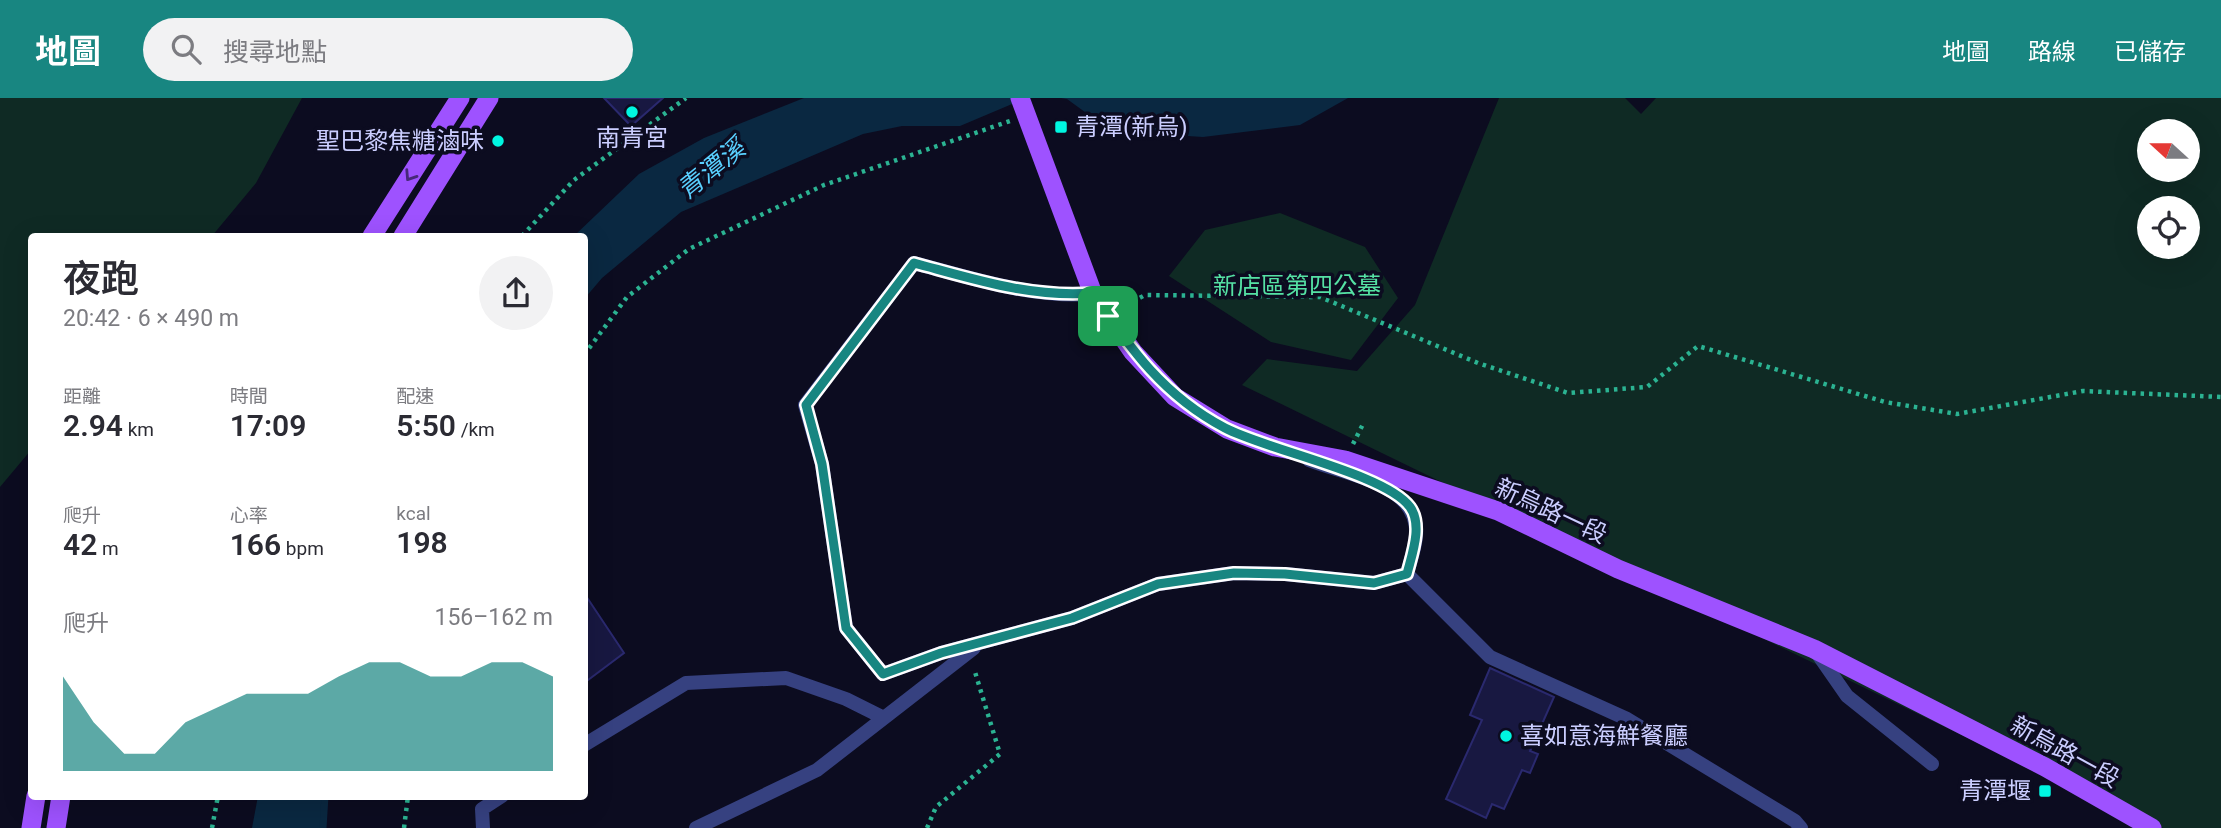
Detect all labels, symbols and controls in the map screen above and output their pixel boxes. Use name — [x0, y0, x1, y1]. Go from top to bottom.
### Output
search box — [143, 18, 633, 81]
icon: search — [167, 30, 205, 68]
text: 地圖 — [35, 32, 101, 71]
text: 搜尋地點 — [223, 37, 327, 67]
text: 地圖 — [1942, 38, 1990, 66]
text: 路線 — [2028, 38, 2076, 66]
text: 已儲存 — [2114, 38, 2186, 66]
marker: 南青宮 — [624, 104, 640, 120]
place label: 青潭(新烏) — [1075, 113, 1188, 141]
marker: 青潭(新烏) — [1053, 119, 1069, 135]
north arrow — [2137, 119, 2200, 182]
map controls — [2137, 119, 2200, 259]
place label: 南青宮 — [596, 124, 668, 152]
place label: 聖巴黎焦糖滷味 — [316, 127, 484, 155]
water label: 青潭溪 — [671, 130, 754, 205]
marker: 聖巴黎焦糖滷味 — [490, 133, 506, 149]
one-way arrow — [405, 169, 418, 182]
button: locate — [2137, 196, 2200, 259]
button: share — [479, 256, 553, 330]
text: 夜跑 — [63, 257, 139, 301]
park label: 新店區第四公墓 — [1213, 272, 1381, 300]
pin — [1078, 286, 1138, 346]
icon: arrive — [1089, 297, 1127, 335]
text: 20:42 · 6 × 490 m — [63, 305, 239, 332]
text: 距離 — [63, 385, 101, 408]
text: 時間 — [230, 385, 268, 408]
text: 配速 — [396, 385, 434, 408]
text: 2.94 — [63, 408, 123, 443]
text: 17:09 — [230, 408, 306, 443]
text: 5:50 — [396, 408, 456, 443]
text: km — [123, 418, 154, 441]
text: /km — [456, 418, 495, 441]
street label: 新烏路一段 — [1491, 473, 1611, 549]
text: kcal — [396, 502, 431, 525]
text: 爬升 — [63, 504, 101, 527]
text: 心率 — [230, 504, 268, 527]
text: 198 — [396, 525, 448, 560]
text: 42 — [63, 527, 97, 562]
text: 166 — [230, 527, 281, 562]
text: m — [97, 537, 119, 560]
text: bpm — [281, 537, 324, 560]
text: 156–162 m — [434, 604, 553, 631]
text: 爬升 — [63, 610, 109, 637]
street label: 新烏路一段 — [2006, 711, 2124, 793]
place label: 喜如意海鮮餐廳 — [1520, 722, 1688, 750]
marker: 喜如意海鮮餐廳 — [1498, 728, 1514, 744]
place label: 青潭堰 — [1959, 777, 2031, 805]
marker: 青潭堰 — [2037, 783, 2053, 799]

